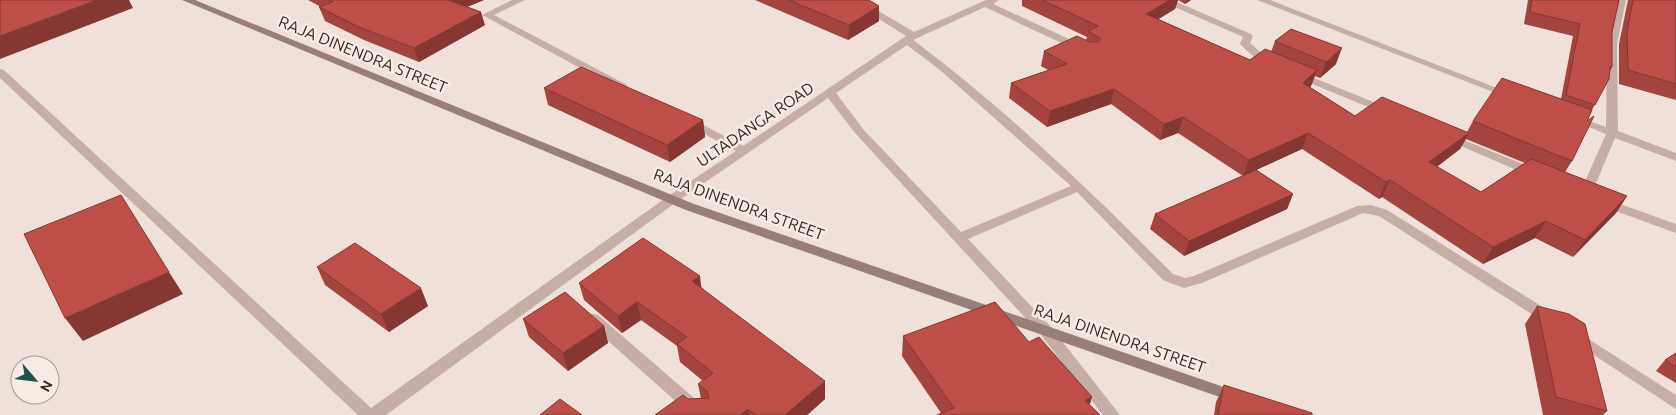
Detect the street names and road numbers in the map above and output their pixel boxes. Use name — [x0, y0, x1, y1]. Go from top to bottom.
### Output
street label: RAJA DINENDRA STREET — [276, 12, 450, 96]
street label: ULTADANGA ROAD — [693, 78, 817, 170]
street label: RAJA DINENDRA STREET — [651, 165, 827, 243]
street label: RAJA DINENDRA STREET — [1032, 300, 1208, 376]

